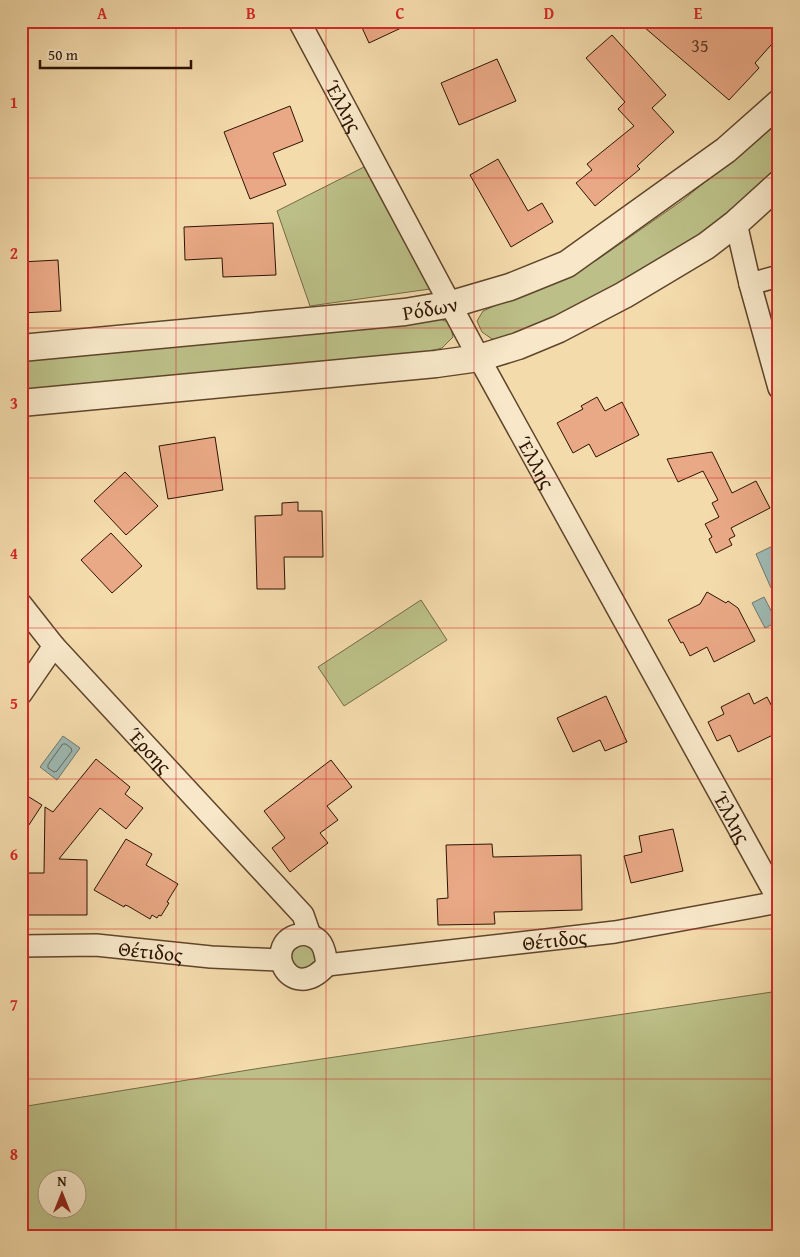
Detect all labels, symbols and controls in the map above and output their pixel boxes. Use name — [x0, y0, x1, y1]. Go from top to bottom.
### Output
text: A — [97, 1, 108, 25]
text: B — [246, 1, 256, 25]
text: C — [395, 1, 405, 25]
text: D — [544, 1, 554, 25]
text: E — [694, 1, 703, 25]
house number: 35 — [691, 32, 709, 59]
scale bar — [40, 38, 191, 70]
text: 50 m — [48, 44, 79, 65]
street label: Έλλης — [318, 74, 370, 138]
text: 1 — [10, 90, 18, 114]
text: 2 — [10, 241, 18, 265]
street label: Ρόδων — [400, 289, 461, 327]
text: 3 — [10, 391, 18, 415]
street label: Έλλης — [510, 431, 563, 494]
text: 4 — [10, 541, 18, 565]
text: 5 — [10, 691, 18, 715]
street label: Έρσης — [121, 720, 179, 780]
street label: Έλλης — [706, 785, 759, 848]
text: 6 — [10, 842, 18, 866]
street label: Θέτιδος — [521, 921, 589, 957]
street label: Θέτιδος — [117, 933, 185, 969]
text: 7 — [10, 992, 18, 1016]
text: 8 — [10, 1142, 18, 1166]
north arrow — [38, 1170, 88, 1220]
text: N — [57, 1171, 67, 1191]

